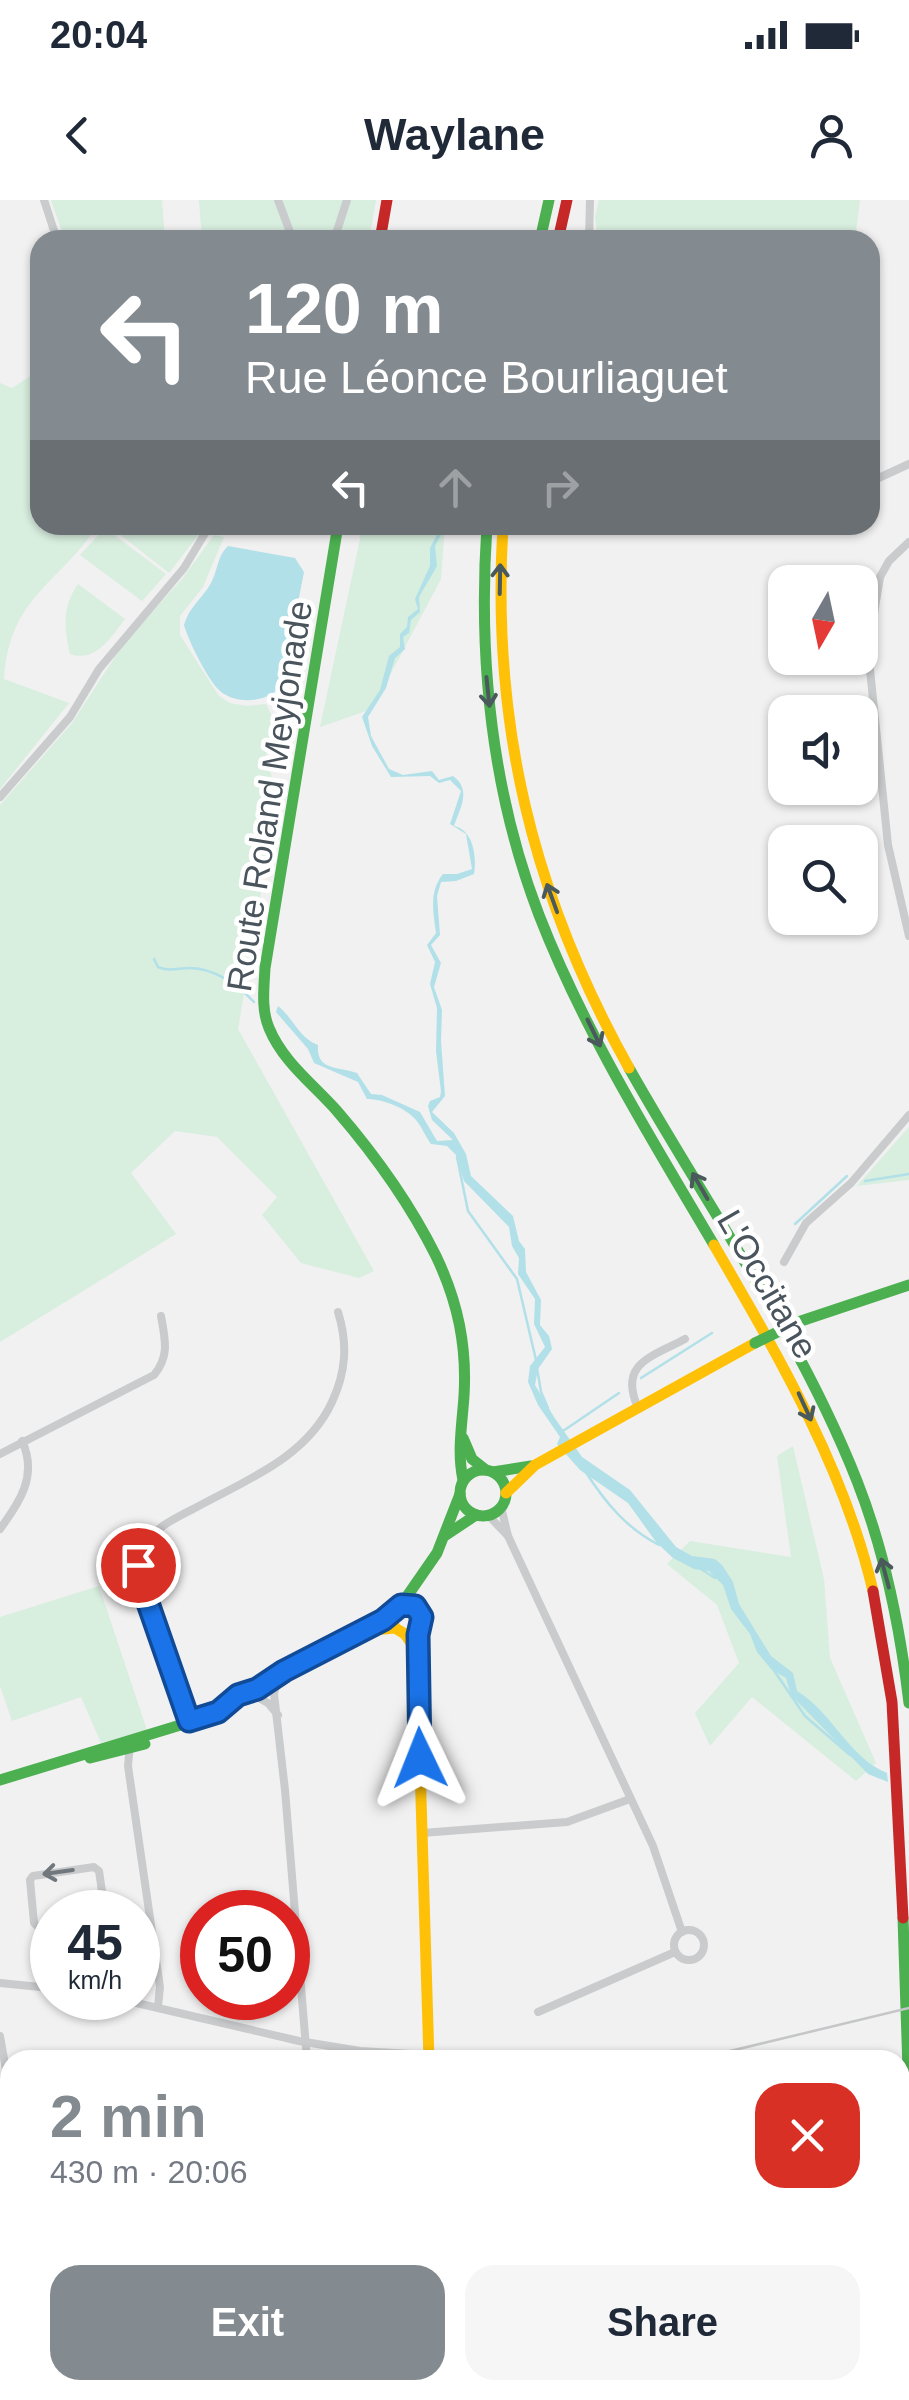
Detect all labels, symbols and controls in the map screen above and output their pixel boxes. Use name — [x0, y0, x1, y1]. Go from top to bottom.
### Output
text: 20:04 — [50, 14, 147, 56]
icon: back — [50, 108, 105, 163]
icon: person — [804, 108, 859, 163]
text: Waylane — [364, 109, 545, 160]
icon: left — [80, 270, 210, 400]
text: 120 m — [245, 270, 443, 348]
text: Rue Léonce Bourliaguet — [245, 352, 728, 403]
icon: left — [323, 460, 378, 515]
icon: ahead — [428, 460, 483, 515]
icon: right — [533, 460, 588, 515]
one-way arrow — [491, 563, 510, 595]
north arrow — [768, 565, 878, 675]
map controls — [768, 565, 878, 935]
street label: Route Roland Meyjonade — [219, 598, 319, 994]
one-way arrow — [479, 675, 498, 708]
button: sound — [768, 695, 878, 805]
button: search — [768, 825, 878, 935]
one-way arrow — [542, 883, 560, 914]
one-way arrow — [585, 1018, 604, 1048]
one-way arrow — [690, 1172, 710, 1201]
street label: L'Occitane — [710, 1203, 826, 1365]
one-way arrow — [797, 1391, 815, 1422]
pin — [96, 1523, 181, 1608]
icon: arrive — [111, 1538, 166, 1593]
one-way arrow — [875, 1557, 893, 1589]
position arrow — [368, 1706, 472, 1810]
one-way arrow — [42, 1864, 74, 1882]
speed limit sign: 50 — [180, 1890, 310, 2020]
text: 45 — [67, 1915, 123, 1971]
text: km/h — [68, 1966, 122, 1994]
text: 2 min — [50, 2083, 207, 2150]
button: close — [755, 2083, 860, 2188]
text: 430 m · 20:06 — [50, 2154, 247, 2190]
button: Exit — [50, 2265, 445, 2380]
button: Share — [465, 2265, 860, 2380]

